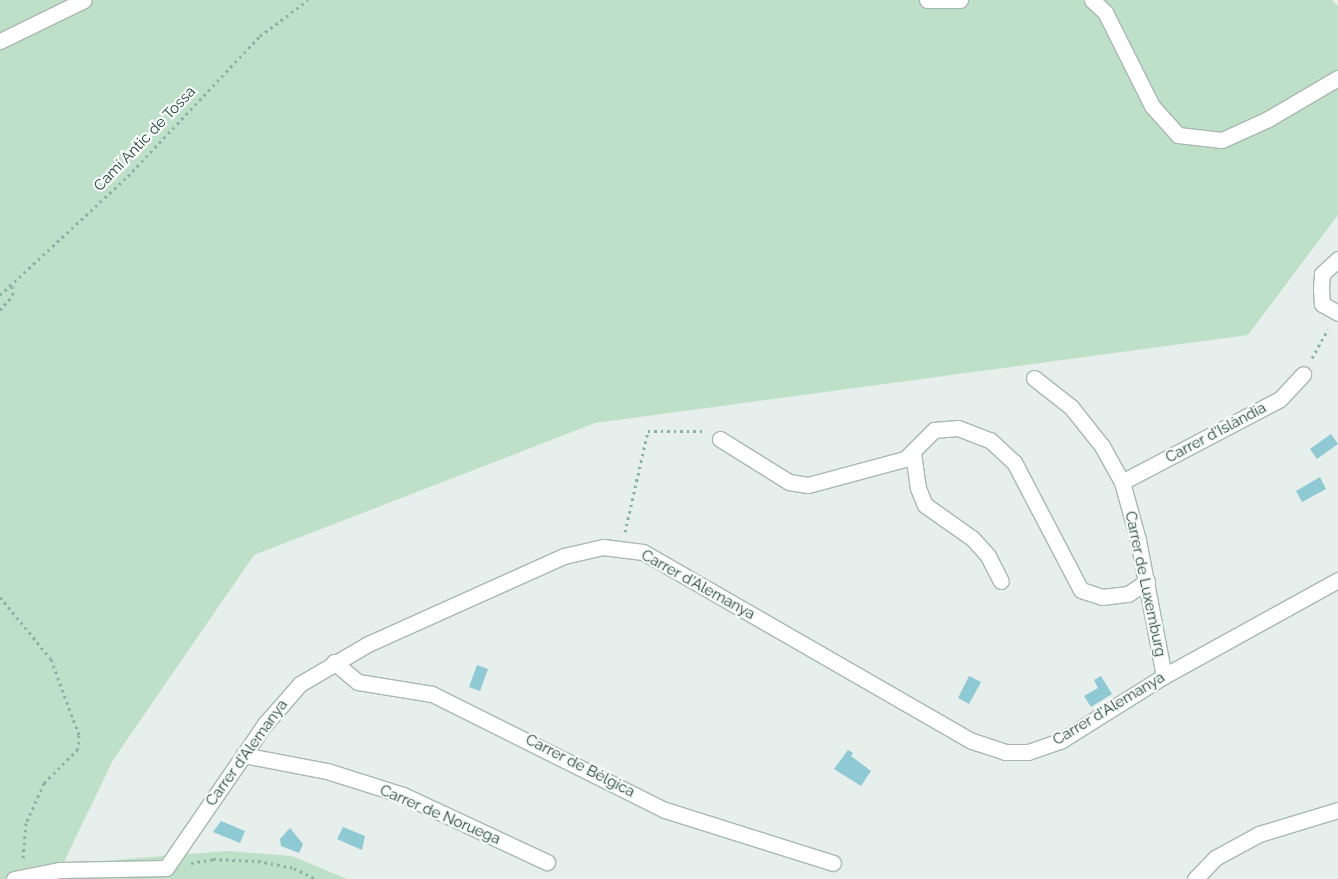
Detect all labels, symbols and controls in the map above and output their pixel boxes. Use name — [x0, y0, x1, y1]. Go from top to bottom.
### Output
street label: Camí Antic de Tossa — [90, 83, 200, 195]
street label: Carrer d'Islàndia — [1163, 399, 1269, 467]
street label: Carrer de Luxemburg — [1121, 509, 1169, 659]
street label: Carrer d'Alemanya — [638, 546, 758, 624]
street label: Carrer d'Alemanya — [1050, 668, 1168, 750]
street label: Carrer d'Alemanya — [202, 696, 292, 810]
street label: Carrer de Bèlgica — [522, 731, 638, 801]
street label: Carrer de Noruega — [377, 781, 503, 849]

